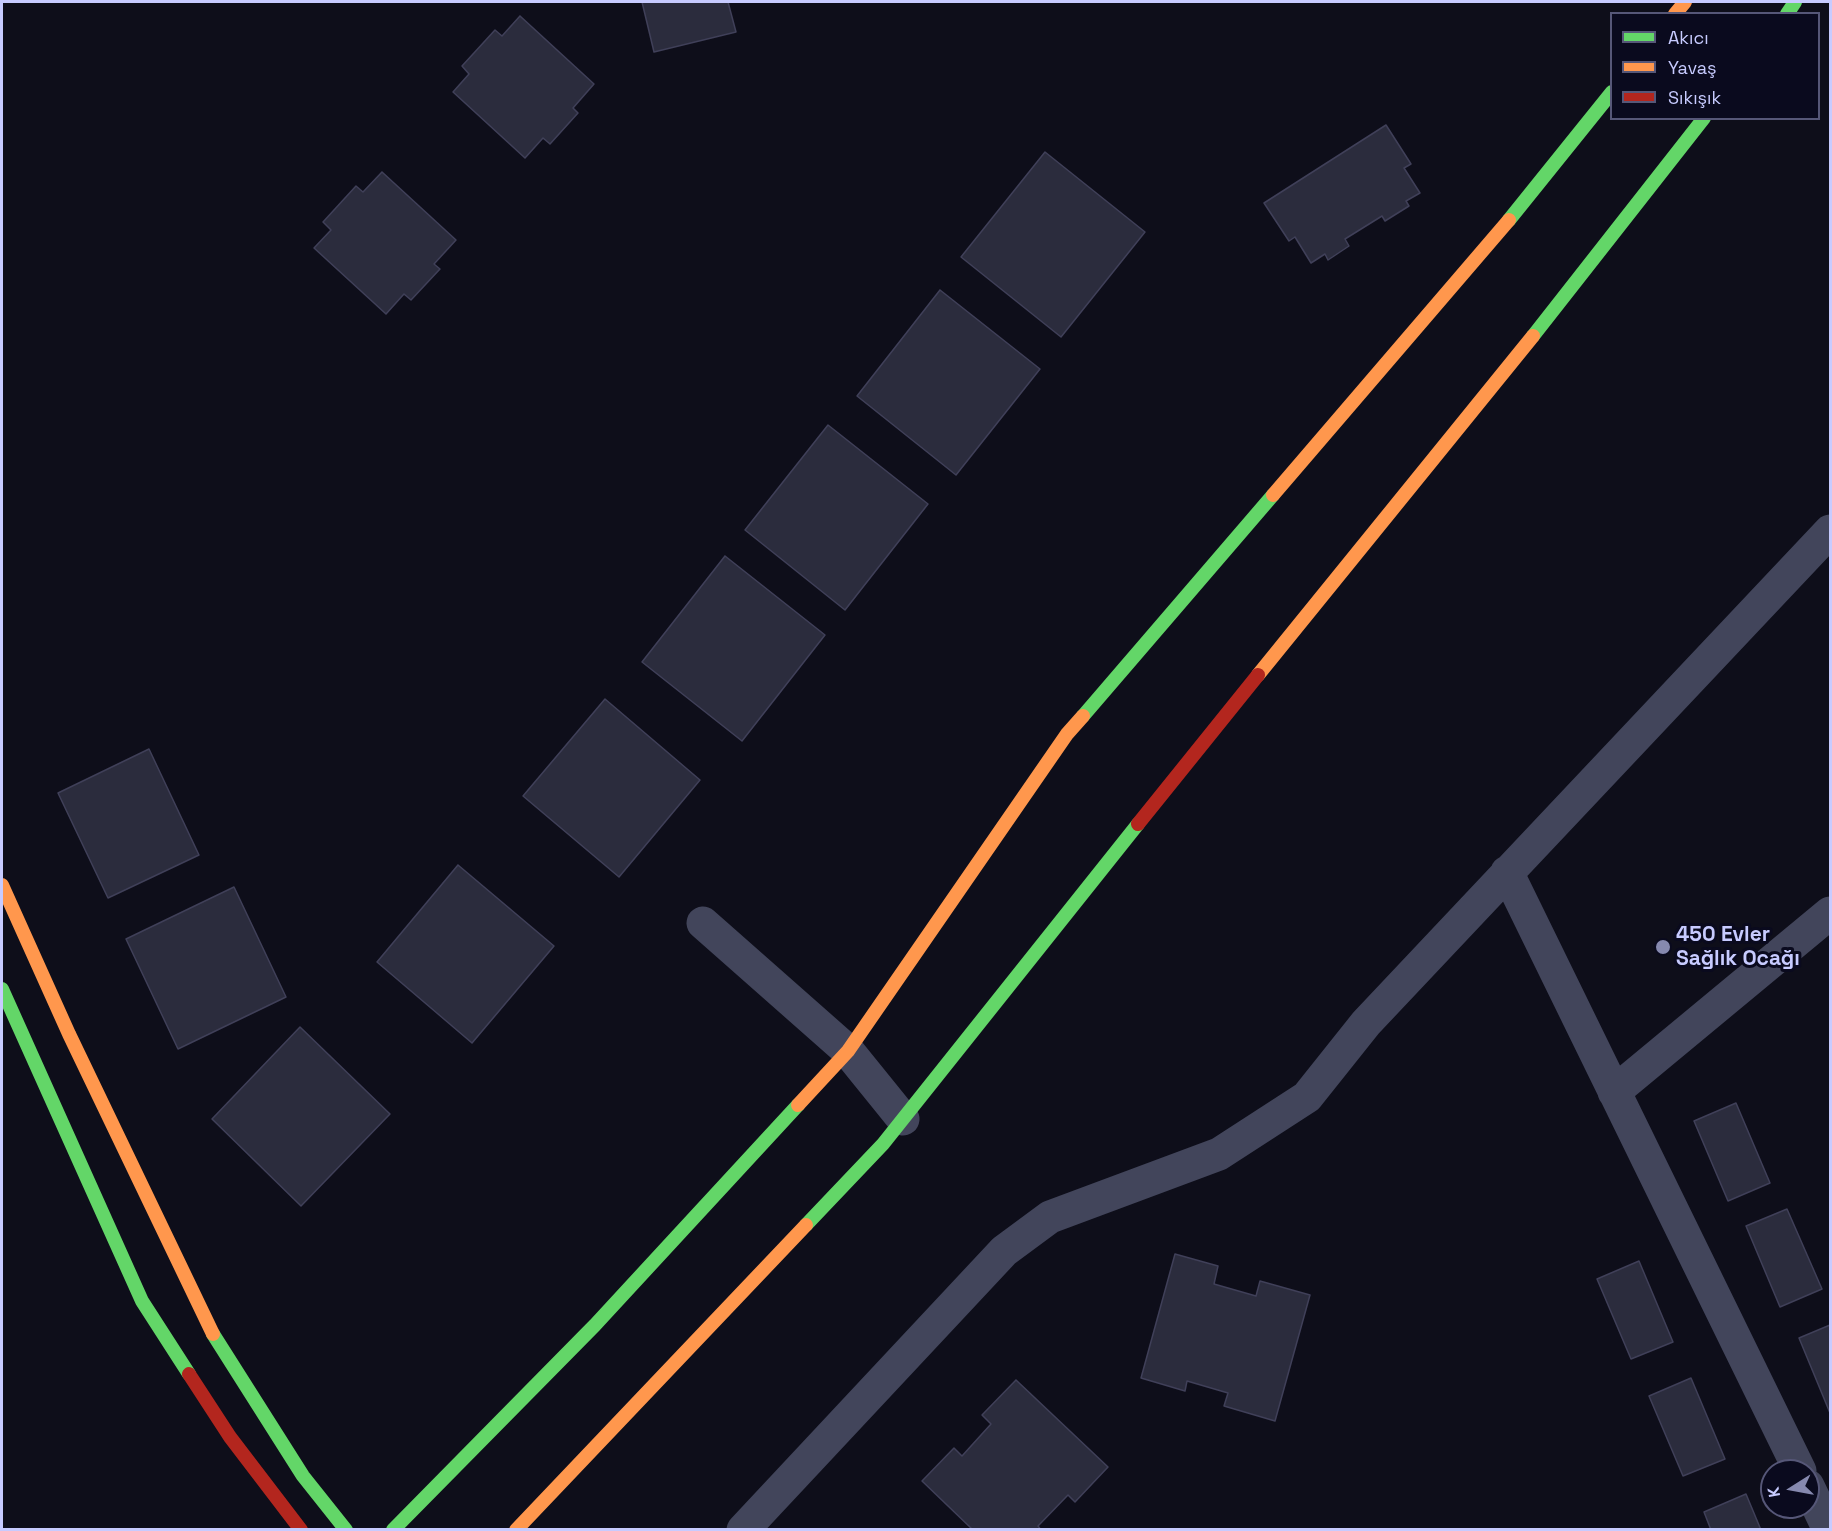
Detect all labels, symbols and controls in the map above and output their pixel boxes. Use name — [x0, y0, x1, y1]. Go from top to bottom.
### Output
legend — [1610, 12, 1820, 120]
text: Akıcı — [1668, 26, 1709, 49]
text: Yavaş — [1668, 56, 1717, 79]
text: Sıkışık — [1668, 86, 1721, 109]
place label: 450 Evler Sağlık Ocağı — [1676, 922, 1800, 972]
marker: 450 Evler Sağlık Ocağı — [1654, 938, 1672, 956]
north arrow — [1760, 1459, 1820, 1519]
text: K — [1763, 1485, 1785, 1499]

